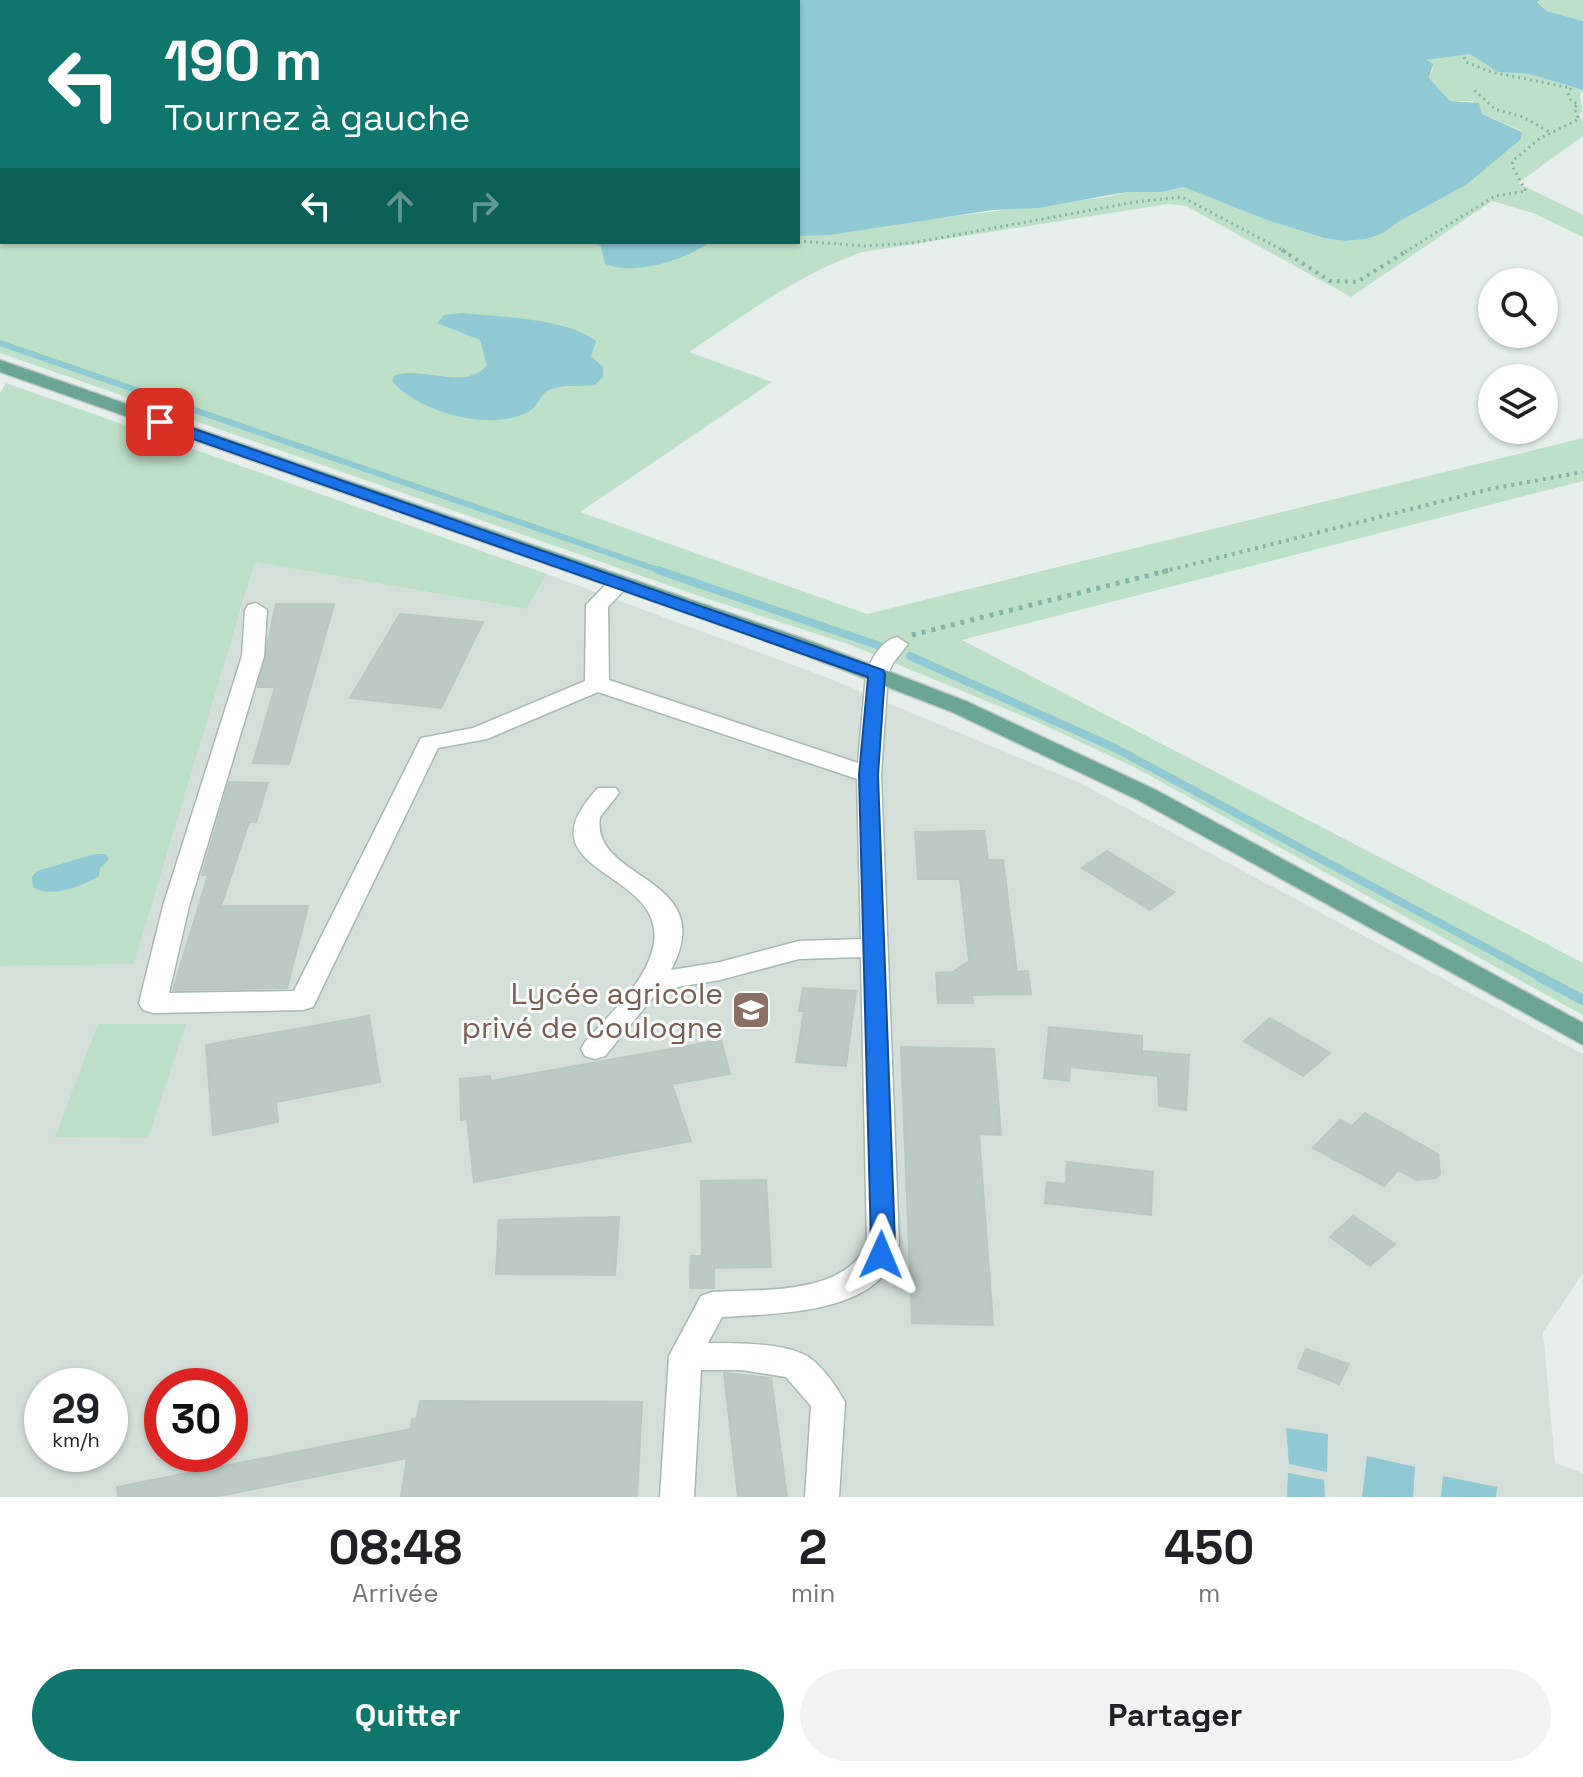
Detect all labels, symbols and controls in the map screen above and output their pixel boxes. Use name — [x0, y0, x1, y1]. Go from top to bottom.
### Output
text: 190 m — [164, 25, 322, 96]
icon: left — [32, 32, 136, 136]
text: Tournez à gauche — [164, 95, 470, 141]
icon: left — [294, 184, 338, 228]
icon: ahead — [378, 184, 422, 228]
icon: right — [462, 184, 506, 228]
map controls — [1478, 268, 1558, 444]
button: search — [1478, 268, 1558, 348]
button: layers — [1478, 364, 1558, 444]
pin — [126, 388, 194, 456]
icon: arrive — [138, 400, 182, 444]
place label: Lycée agricole privé de Coulogne — [462, 974, 723, 1047]
school or university icon: Lycée agricole privé de Coulogne — [730, 989, 772, 1031]
position arrow — [839, 1213, 923, 1297]
speed limit sign: 30 — [144, 1368, 248, 1472]
text: 29 — [52, 1384, 100, 1435]
text: km/h — [52, 1427, 100, 1453]
text: 08:48 — [329, 1517, 462, 1578]
text: 2 — [799, 1517, 827, 1578]
text: 450 — [1164, 1517, 1254, 1578]
text: Arrivée — [352, 1576, 439, 1610]
text: min — [791, 1576, 835, 1610]
text: m — [1198, 1576, 1220, 1610]
button: Quitter — [32, 1669, 784, 1761]
button: Partager — [800, 1669, 1551, 1761]

